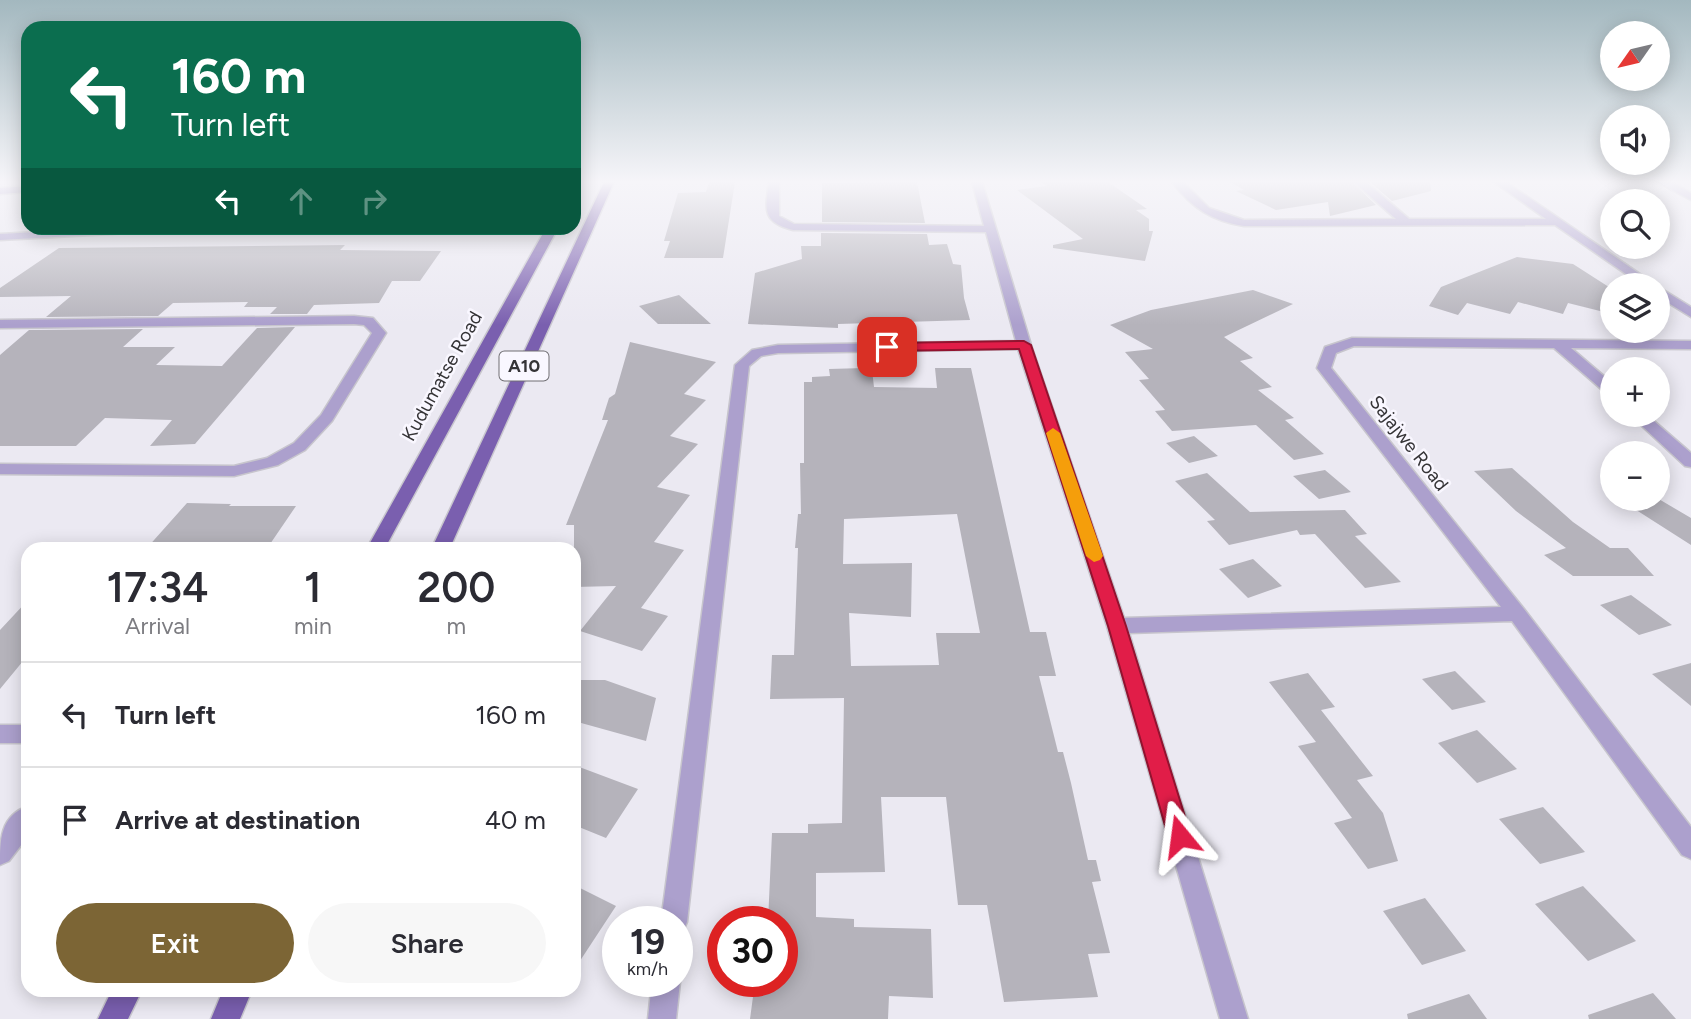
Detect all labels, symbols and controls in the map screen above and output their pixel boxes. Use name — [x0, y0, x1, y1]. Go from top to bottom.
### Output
north arrow — [1600, 21, 1670, 91]
map controls — [1600, 21, 1670, 511]
text: 160 m — [171, 46, 306, 105]
icon: left — [56, 49, 147, 140]
button: sound — [1600, 105, 1670, 175]
text: Turn left — [171, 106, 290, 144]
icon: left — [209, 182, 247, 220]
icon: ahead — [282, 182, 320, 220]
icon: right — [355, 182, 393, 220]
button: search — [1600, 189, 1670, 259]
button: layers — [1600, 273, 1670, 343]
street label: Kudumatse Road — [397, 307, 487, 445]
pin — [857, 317, 917, 377]
icon: arrive — [868, 328, 906, 366]
road number: A10 — [500, 352, 548, 380]
button: + — [1600, 357, 1670, 427]
street label: Sajajwe Road — [1365, 391, 1453, 495]
button: − — [1600, 441, 1670, 511]
text: 17:34 — [107, 562, 209, 613]
text: 1 — [304, 562, 322, 613]
text: 200 — [417, 562, 495, 613]
text: Arrival — [125, 612, 190, 640]
text: min — [294, 612, 332, 640]
text: m — [447, 612, 466, 640]
icon: left — [56, 696, 94, 734]
text: Turn left — [115, 699, 216, 731]
text: 160 m — [475, 699, 546, 731]
position arrow — [1143, 799, 1217, 873]
icon: arrive — [56, 801, 94, 839]
text: Arrive at destination — [115, 804, 360, 836]
text: 40 m — [485, 804, 546, 836]
button: Exit — [56, 903, 294, 983]
button: Share — [308, 903, 546, 983]
speed limit sign: 30 — [707, 906, 798, 997]
text: 19 — [630, 921, 665, 963]
text: km/h — [627, 958, 668, 980]

